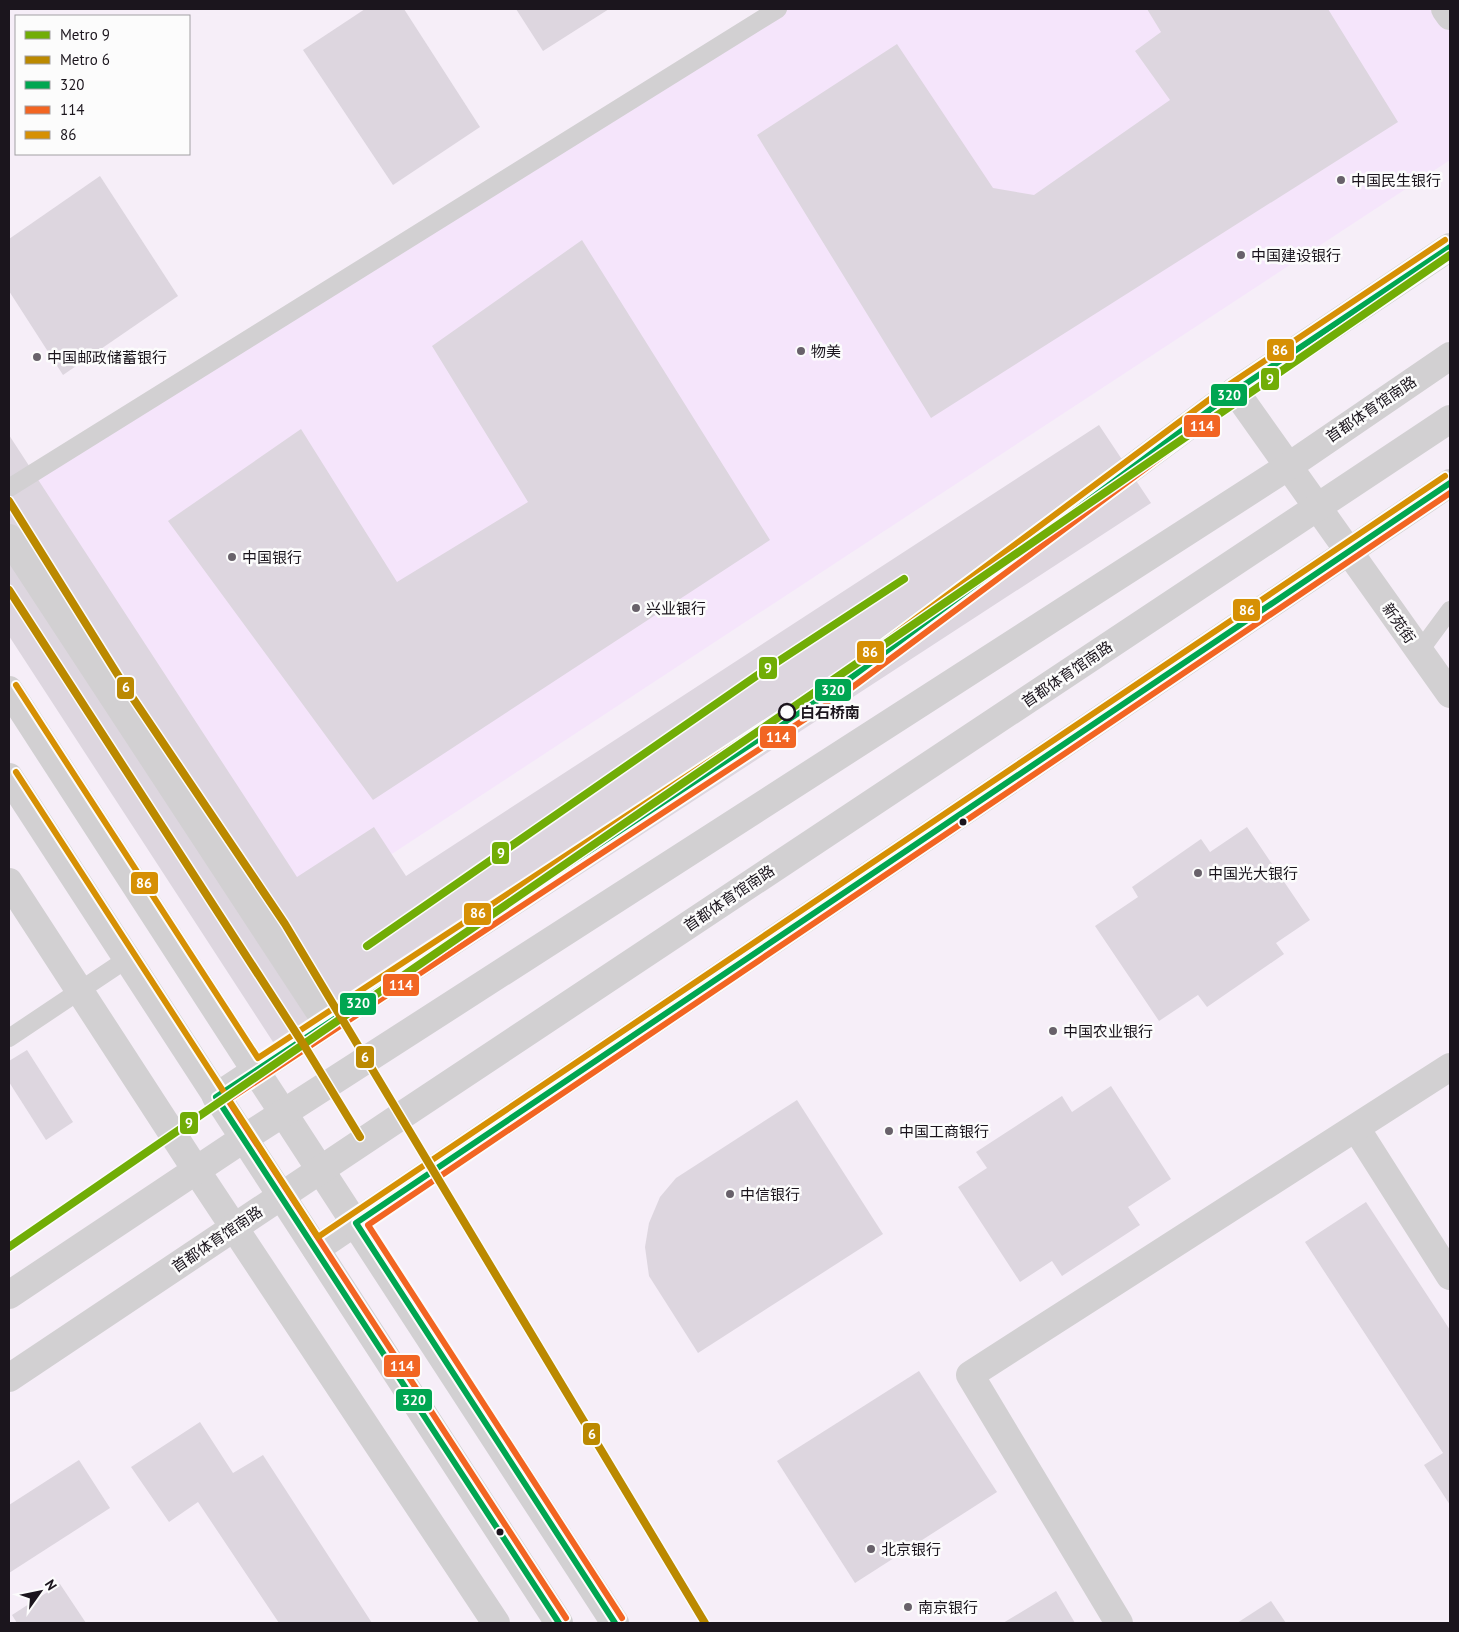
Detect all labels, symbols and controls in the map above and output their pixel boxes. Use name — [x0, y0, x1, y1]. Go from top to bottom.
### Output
legend — [15, 15, 190, 155]
text: Metro 9 — [60, 25, 110, 44]
text: Metro 6 — [60, 50, 110, 69]
text: 320 — [60, 75, 85, 94]
text: 114 — [60, 100, 85, 119]
text: 86 — [60, 125, 76, 144]
place label: 中国民生银行 — [1351, 171, 1441, 190]
marker: 中国民生银行 — [1335, 174, 1347, 186]
place label: 中国建设银行 — [1251, 246, 1341, 265]
marker: 中国建设银行 — [1235, 249, 1247, 261]
line badge: 86 — [1266, 338, 1295, 362]
text: 86 — [1272, 341, 1288, 359]
place label: 物美 — [811, 342, 841, 361]
marker: 物美 — [795, 345, 807, 357]
place label: 中国邮政储蓄银行 — [47, 348, 167, 367]
marker: 中国邮政储蓄银行 — [31, 351, 43, 363]
line badge: 9 — [1260, 367, 1280, 391]
text: 9 — [1266, 370, 1274, 388]
street label: 首都体育馆南路 — [1322, 372, 1420, 446]
line badge: 320 — [1210, 383, 1248, 407]
text: 320 — [1217, 386, 1241, 404]
line badge: 114 — [1183, 414, 1221, 438]
text: 114 — [1190, 417, 1214, 435]
place label: 中国银行 — [242, 548, 302, 567]
marker: 中国银行 — [226, 551, 238, 563]
line badge: 86 — [1232, 598, 1261, 622]
place label: 兴业银行 — [646, 599, 706, 618]
street label: 新苑街 — [1378, 599, 1420, 647]
text: 86 — [1239, 601, 1255, 619]
marker: 兴业银行 — [630, 602, 642, 614]
street label: 首都体育馆南路 — [1018, 637, 1116, 711]
line badge: 86 — [856, 640, 885, 664]
text: 86 — [862, 643, 878, 661]
line badge: 9 — [758, 656, 778, 680]
text: 9 — [764, 659, 772, 677]
line badge: 6 — [116, 676, 135, 700]
text: 6 — [122, 678, 130, 696]
line badge: 320 — [814, 678, 852, 702]
text: 320 — [821, 681, 845, 699]
marker: 白石桥南 — [778, 703, 796, 721]
place label: 白石桥南 — [800, 703, 860, 722]
line badge: 114 — [759, 725, 797, 749]
text: 114 — [766, 728, 790, 746]
unlabelled marker — [958, 817, 968, 827]
line badge: 9 — [491, 841, 510, 865]
text: 9 — [497, 844, 505, 862]
street label: 首都体育馆南路 — [680, 861, 778, 935]
place label: 中国光大银行 — [1208, 864, 1298, 883]
marker: 中国光大银行 — [1192, 867, 1204, 879]
line badge: 86 — [130, 871, 159, 895]
text: 86 — [136, 874, 152, 892]
line badge: 86 — [463, 902, 492, 926]
text: 86 — [470, 904, 486, 922]
line badge: 114 — [382, 973, 420, 997]
text: 114 — [389, 976, 413, 994]
line badge: 320 — [339, 992, 377, 1016]
text: 320 — [346, 994, 370, 1012]
place label: 中国农业银行 — [1063, 1022, 1153, 1041]
marker: 中国农业银行 — [1047, 1025, 1059, 1037]
line badge: 6 — [355, 1045, 375, 1069]
text: 6 — [361, 1048, 369, 1066]
line badge: 9 — [179, 1111, 199, 1135]
text: 9 — [185, 1114, 193, 1132]
place label: 中国工商银行 — [899, 1122, 989, 1141]
marker: 中国工商银行 — [883, 1125, 895, 1137]
place label: 中信银行 — [740, 1185, 800, 1204]
marker: 中信银行 — [724, 1188, 736, 1200]
street label: 首都体育馆南路 — [168, 1202, 266, 1276]
line badge: 114 — [383, 1354, 421, 1378]
text: 114 — [390, 1357, 414, 1375]
line badge: 320 — [395, 1388, 433, 1412]
text: 320 — [402, 1391, 426, 1409]
line badge: 6 — [582, 1422, 601, 1446]
text: 6 — [588, 1425, 596, 1443]
unlabelled marker — [495, 1527, 505, 1537]
place label: 北京银行 — [881, 1540, 941, 1559]
marker: 北京银行 — [865, 1543, 877, 1555]
north arrow — [15, 1567, 65, 1617]
text: N — [41, 1576, 61, 1594]
place label: 南京银行 — [918, 1598, 978, 1617]
marker: 南京银行 — [902, 1601, 914, 1613]

